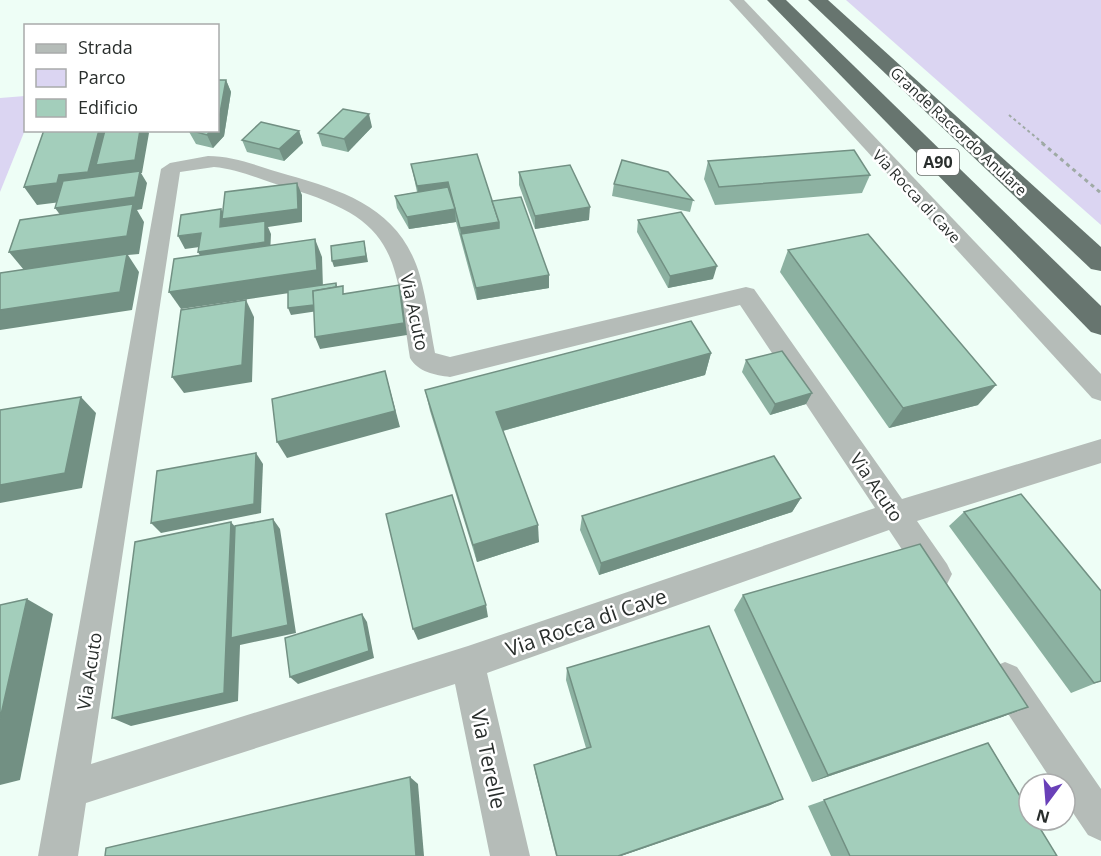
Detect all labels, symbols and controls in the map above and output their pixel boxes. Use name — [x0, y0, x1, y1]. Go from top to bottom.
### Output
legend — [24, 24, 219, 132]
text: Strada — [78, 35, 133, 59]
street label: Grande Raccordo Anulare — [886, 62, 1032, 200]
text: Parco — [78, 65, 126, 89]
text: Edificio — [78, 95, 138, 119]
street label: Via Rocca di Cave — [869, 145, 965, 247]
road number: A90 — [917, 149, 959, 175]
street label: Via Acuto — [395, 271, 435, 353]
street label: Via Acuto — [845, 448, 909, 526]
street label: Via Rocca di Cave — [502, 581, 670, 663]
street label: Via Acuto — [71, 630, 107, 712]
street label: Via Terelle — [465, 707, 513, 811]
north arrow — [1017, 772, 1077, 832]
text: N — [1034, 804, 1052, 829]

